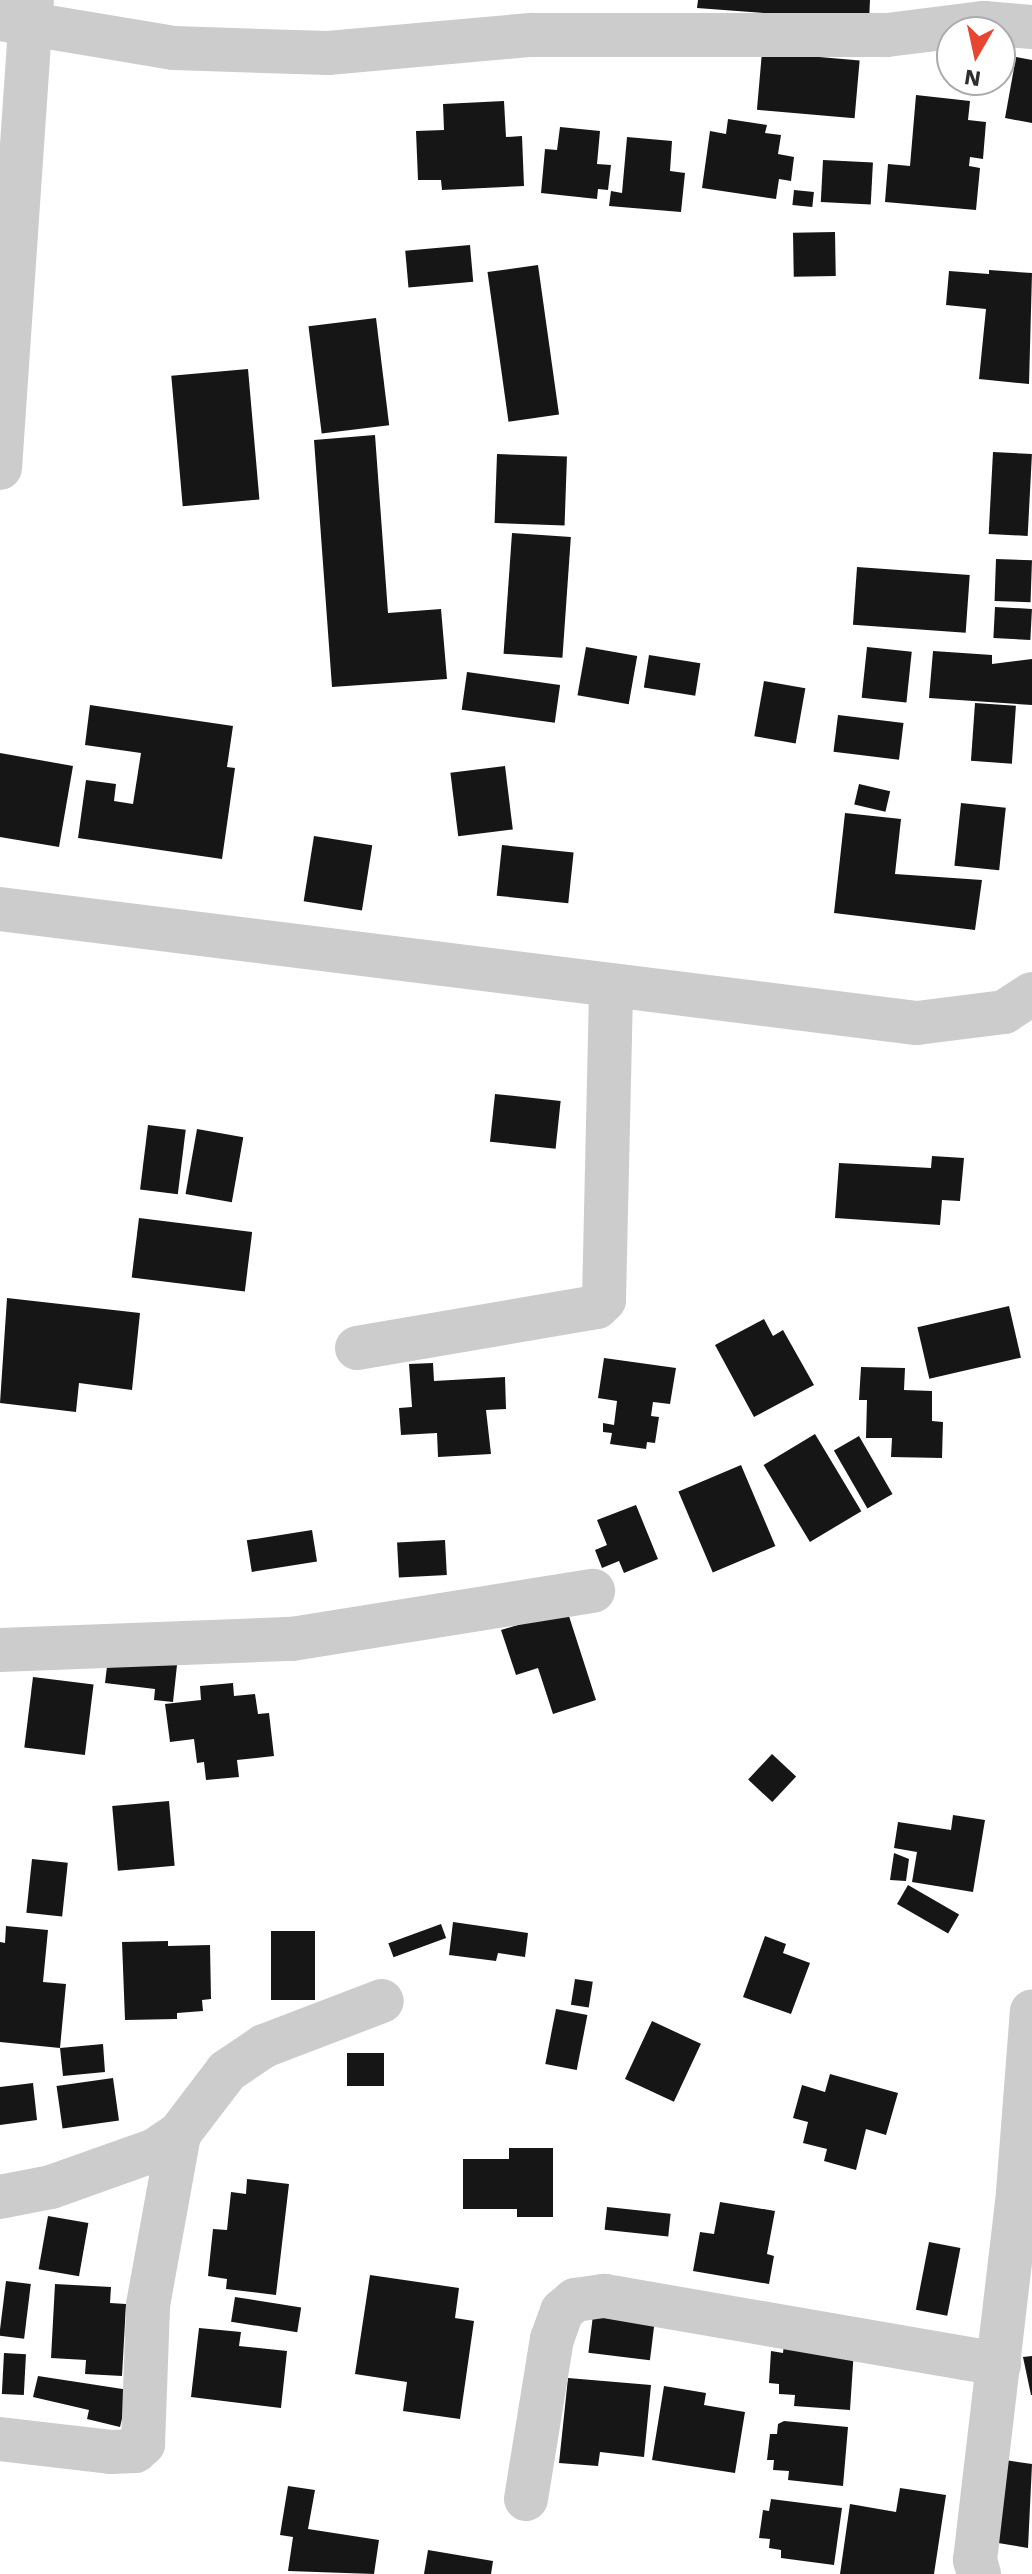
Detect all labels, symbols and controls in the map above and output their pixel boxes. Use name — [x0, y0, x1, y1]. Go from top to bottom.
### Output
north arrow — [936, 16, 1016, 96]
text: N — [962, 65, 982, 92]

